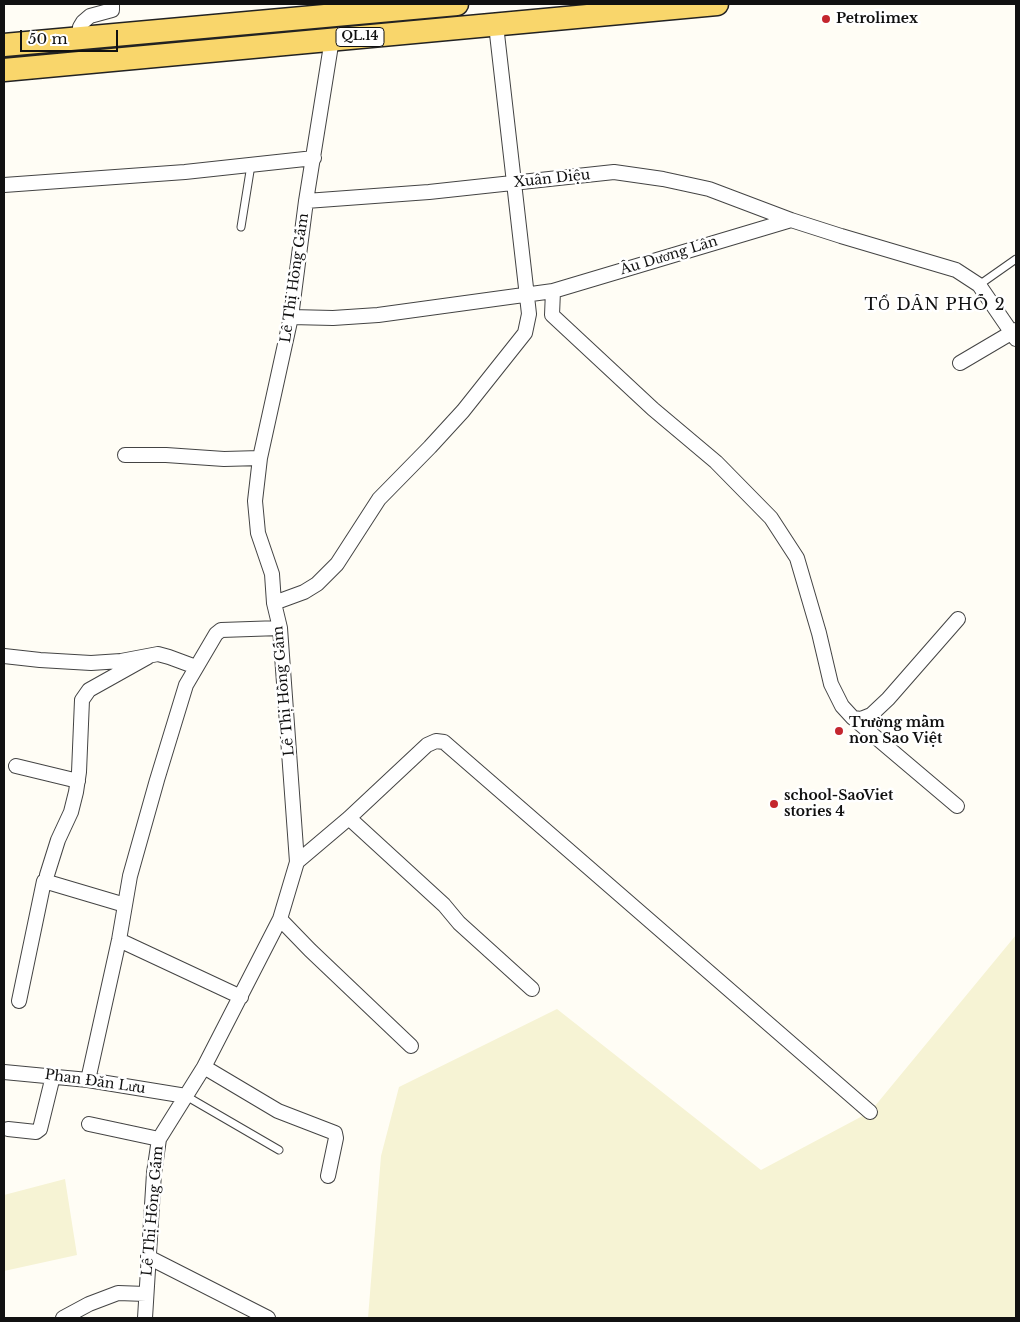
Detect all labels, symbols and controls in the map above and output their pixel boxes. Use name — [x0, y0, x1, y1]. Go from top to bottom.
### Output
place label: Petrolimex — [836, 11, 918, 27]
marker: Petrolimex — [820, 13, 832, 25]
scale bar — [22, 20, 120, 52]
road number: QL.14 — [336, 28, 384, 46]
text: 50 m — [28, 29, 68, 48]
street label: Xuân Diệu — [513, 167, 591, 191]
street label: Lê Thị Hồng Gấm — [278, 212, 312, 344]
street label: Âu Dương Lân — [618, 233, 720, 279]
district label: TỔ DÂN PHỐ 2 — [863, 295, 1007, 315]
street label: Lê Thị Hồng Gấm — [270, 625, 298, 757]
place label: Trường mầm non Sao Việt — [849, 715, 945, 748]
marker: Trường mầm non Sao Việt — [833, 725, 845, 737]
place label: school-SaoViet stories 4 — [784, 788, 893, 820]
marker: school-SaoViet stories 4 — [768, 798, 780, 810]
street label: Phan Đăn Lưu — [44, 1067, 146, 1097]
street label: Lê Thị Hồng Gấm — [139, 1145, 167, 1277]

